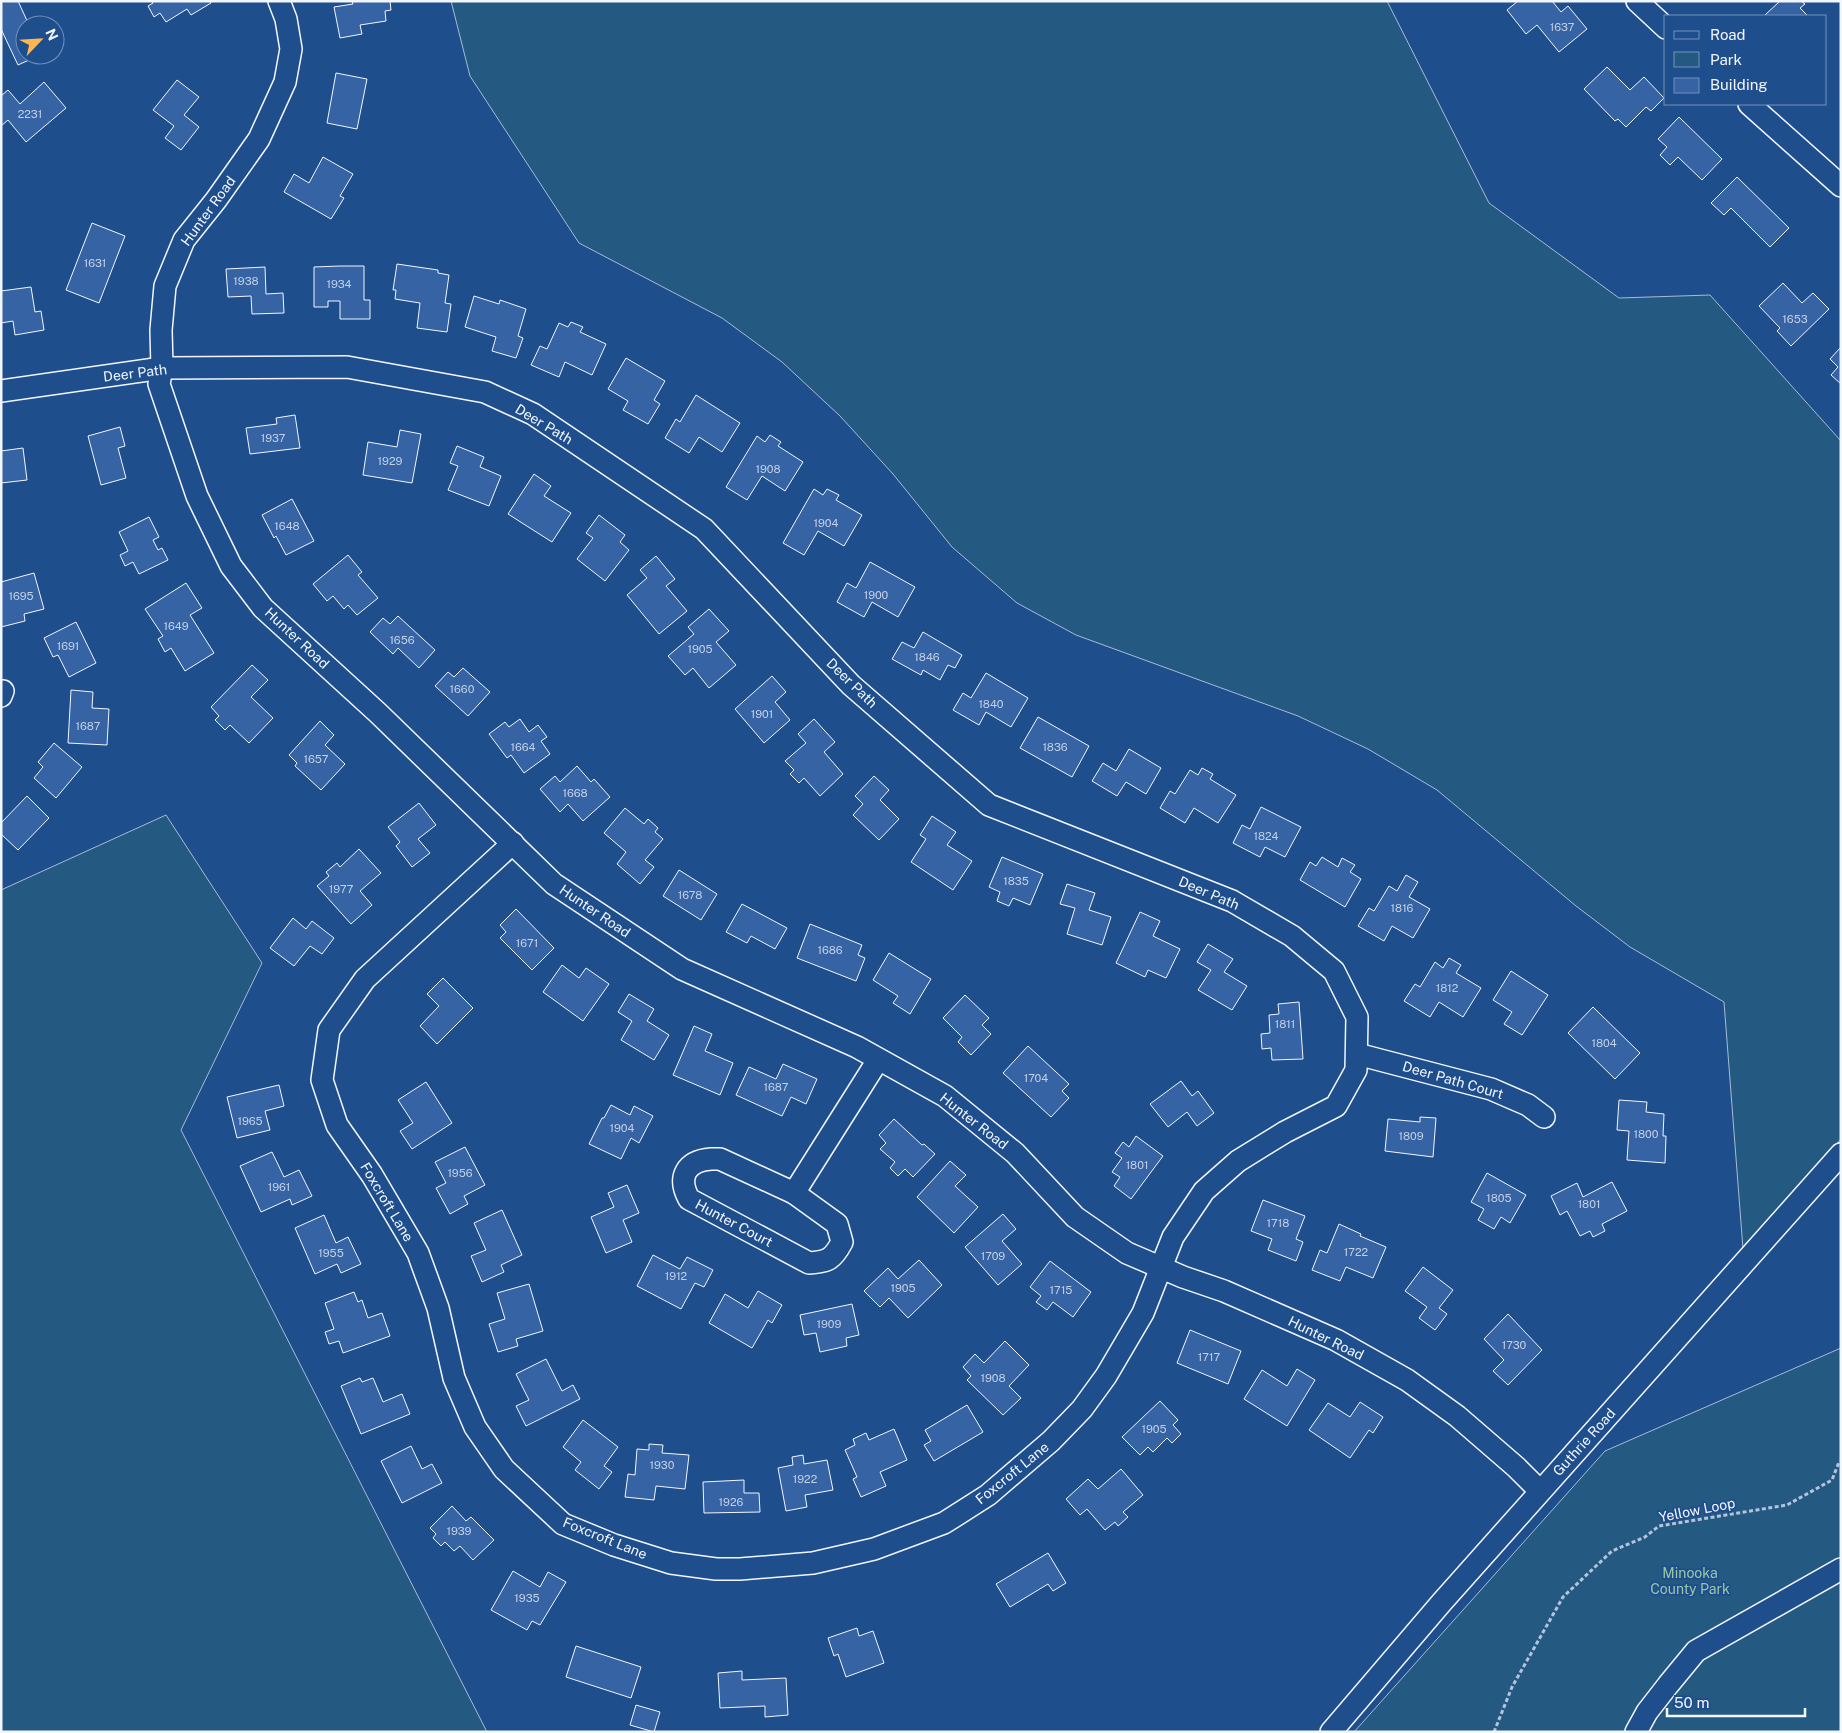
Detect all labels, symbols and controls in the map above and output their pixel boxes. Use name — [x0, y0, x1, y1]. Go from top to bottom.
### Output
north arrow — [15, 15, 65, 65]
legend — [1664, 15, 1827, 105]
house number: 1637 — [1550, 21, 1575, 33]
text: N — [42, 26, 61, 43]
text: Road — [1710, 26, 1746, 43]
text: Park — [1710, 51, 1742, 68]
text: Building — [1710, 76, 1768, 93]
house number: 2231 — [18, 108, 42, 120]
street label: Hunter Road — [177, 173, 239, 249]
house number: 1631 — [84, 257, 106, 269]
house number: 1938 — [233, 275, 259, 287]
house number: 1934 — [326, 278, 352, 290]
house number: 1653 — [1782, 313, 1808, 325]
street label: Deer Path — [102, 361, 168, 385]
street label: Deer Path — [512, 401, 576, 447]
house number: 1937 — [261, 432, 286, 444]
house number: 1929 — [378, 455, 403, 467]
house number: 1908 — [755, 463, 781, 475]
house number: 1904 — [814, 517, 839, 529]
house number: 1648 — [274, 520, 300, 532]
house number: 1900 — [864, 589, 889, 601]
house number: 1695 — [8, 590, 34, 602]
street label: Hunter Road — [262, 604, 332, 672]
house number: 1649 — [163, 620, 189, 632]
house number: 1656 — [389, 634, 415, 646]
house number: 1691 — [57, 640, 79, 652]
house number: 1905 — [687, 643, 713, 655]
house number: 1846 — [914, 651, 940, 663]
street label: Deer Path — [823, 655, 881, 711]
house number: 1660 — [450, 683, 475, 695]
house number: 1840 — [978, 698, 1004, 710]
house number: 1901 — [751, 708, 773, 720]
house number: 1687 — [76, 720, 101, 732]
house number: 1664 — [511, 741, 536, 753]
house number: 1836 — [1042, 741, 1068, 753]
house number: 1657 — [304, 753, 329, 765]
house number: 1668 — [562, 787, 588, 799]
house number: 1824 — [1253, 830, 1279, 842]
street label: Deer Path — [1176, 873, 1242, 913]
house number: 1835 — [1003, 875, 1029, 887]
street label: Hunter Road — [557, 881, 633, 941]
house number: 1977 — [329, 883, 354, 895]
house number: 1678 — [678, 889, 702, 901]
house number: 1816 — [1391, 902, 1414, 914]
house number: 1671 — [516, 937, 538, 949]
house number: 1686 — [817, 944, 843, 956]
house number: 1812 — [1436, 982, 1459, 994]
house number: 1811 — [1275, 1018, 1295, 1030]
house number: 1804 — [1591, 1037, 1617, 1049]
street label: Deer Path Court — [1401, 1058, 1505, 1102]
house number: 1704 — [1024, 1072, 1048, 1084]
house number: 1687 — [764, 1081, 789, 1093]
street label: Hunter Road — [937, 1089, 1011, 1153]
house number: 1965 — [237, 1115, 263, 1127]
house number: 1904 — [610, 1122, 635, 1134]
house number: 1800 — [1634, 1128, 1659, 1140]
house number: 1809 — [1398, 1130, 1424, 1142]
house number: 1801 — [1126, 1159, 1148, 1171]
street label: Foxcroft Lane — [357, 1160, 417, 1244]
house number: 1956 — [447, 1167, 473, 1179]
house number: 1961 — [268, 1181, 290, 1193]
house number: 1805 — [1486, 1192, 1512, 1204]
street label: Hunter Court — [693, 1196, 775, 1250]
house number: 1801 — [1578, 1198, 1600, 1210]
house number: 1718 — [1267, 1217, 1289, 1229]
house number: 1722 — [1344, 1246, 1369, 1258]
house number: 1955 — [318, 1247, 344, 1259]
house number: 1709 — [981, 1250, 1005, 1262]
house number: 1912 — [665, 1270, 688, 1282]
house number: 1905 — [890, 1282, 916, 1294]
house number: 1715 — [1050, 1284, 1072, 1296]
street label: Hunter Road — [1286, 1313, 1366, 1363]
house number: 1909 — [817, 1318, 842, 1330]
house number: 1730 — [1502, 1339, 1526, 1351]
house number: 1717 — [1198, 1351, 1221, 1363]
house number: 1908 — [980, 1372, 1006, 1384]
street label: Guthrie Road — [1550, 1405, 1618, 1479]
house number: 1905 — [1141, 1423, 1167, 1435]
street label: Foxcroft Lane — [972, 1439, 1052, 1507]
house number: 1930 — [650, 1459, 675, 1471]
house number: 1922 — [793, 1473, 818, 1485]
street label: Yellow Loop — [1657, 1495, 1737, 1525]
house number: 1926 — [719, 1496, 744, 1508]
street label: Foxcroft Lane — [561, 1514, 649, 1562]
house number: 1939 — [446, 1525, 472, 1537]
park label: Minooka County Park — [1650, 1565, 1730, 1597]
house number: 1935 — [514, 1592, 540, 1604]
scale bar — [1667, 1686, 1804, 1718]
text: 50 m — [1674, 1694, 1709, 1711]

